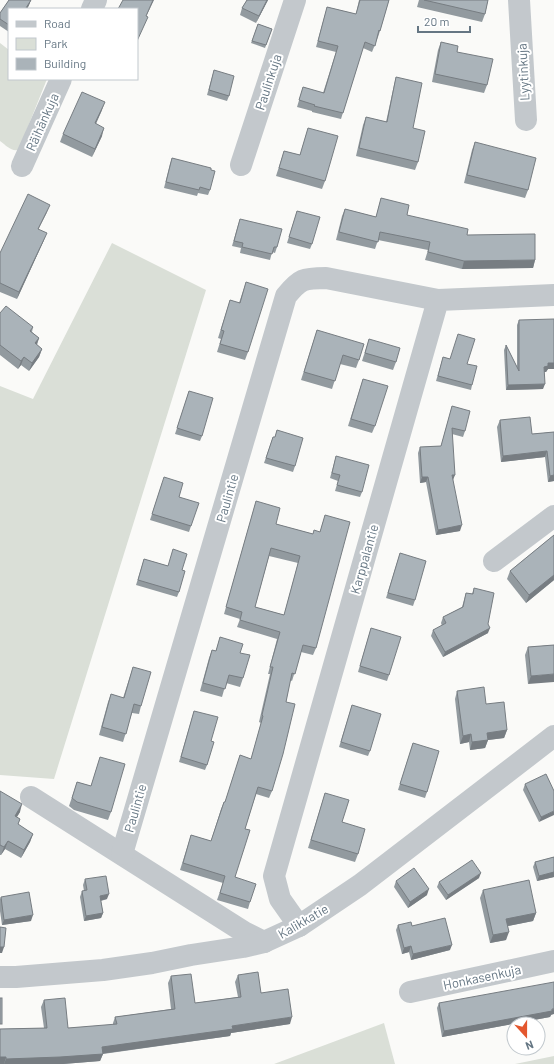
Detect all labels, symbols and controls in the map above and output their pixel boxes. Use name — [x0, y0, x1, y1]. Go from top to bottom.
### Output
legend — [8, 8, 138, 80]
scale bar — [418, 8, 470, 34]
text: 20 m — [424, 14, 450, 28]
text: Road — [44, 16, 71, 30]
text: Park — [44, 36, 68, 50]
street label: Lyytinkuja — [514, 43, 532, 101]
street label: Paulinkuja — [251, 52, 285, 112]
text: Building — [44, 56, 86, 70]
street label: Räihänkuja — [22, 90, 62, 154]
street label: Paulintie — [212, 472, 242, 524]
street label: Karppalantie — [346, 522, 382, 596]
street label: Paulintie — [120, 782, 150, 834]
street label: Kalikkatie — [275, 900, 331, 942]
street label: Honkasenkuja — [442, 961, 522, 993]
north arrow — [506, 1016, 546, 1056]
text: N — [524, 1038, 536, 1053]

